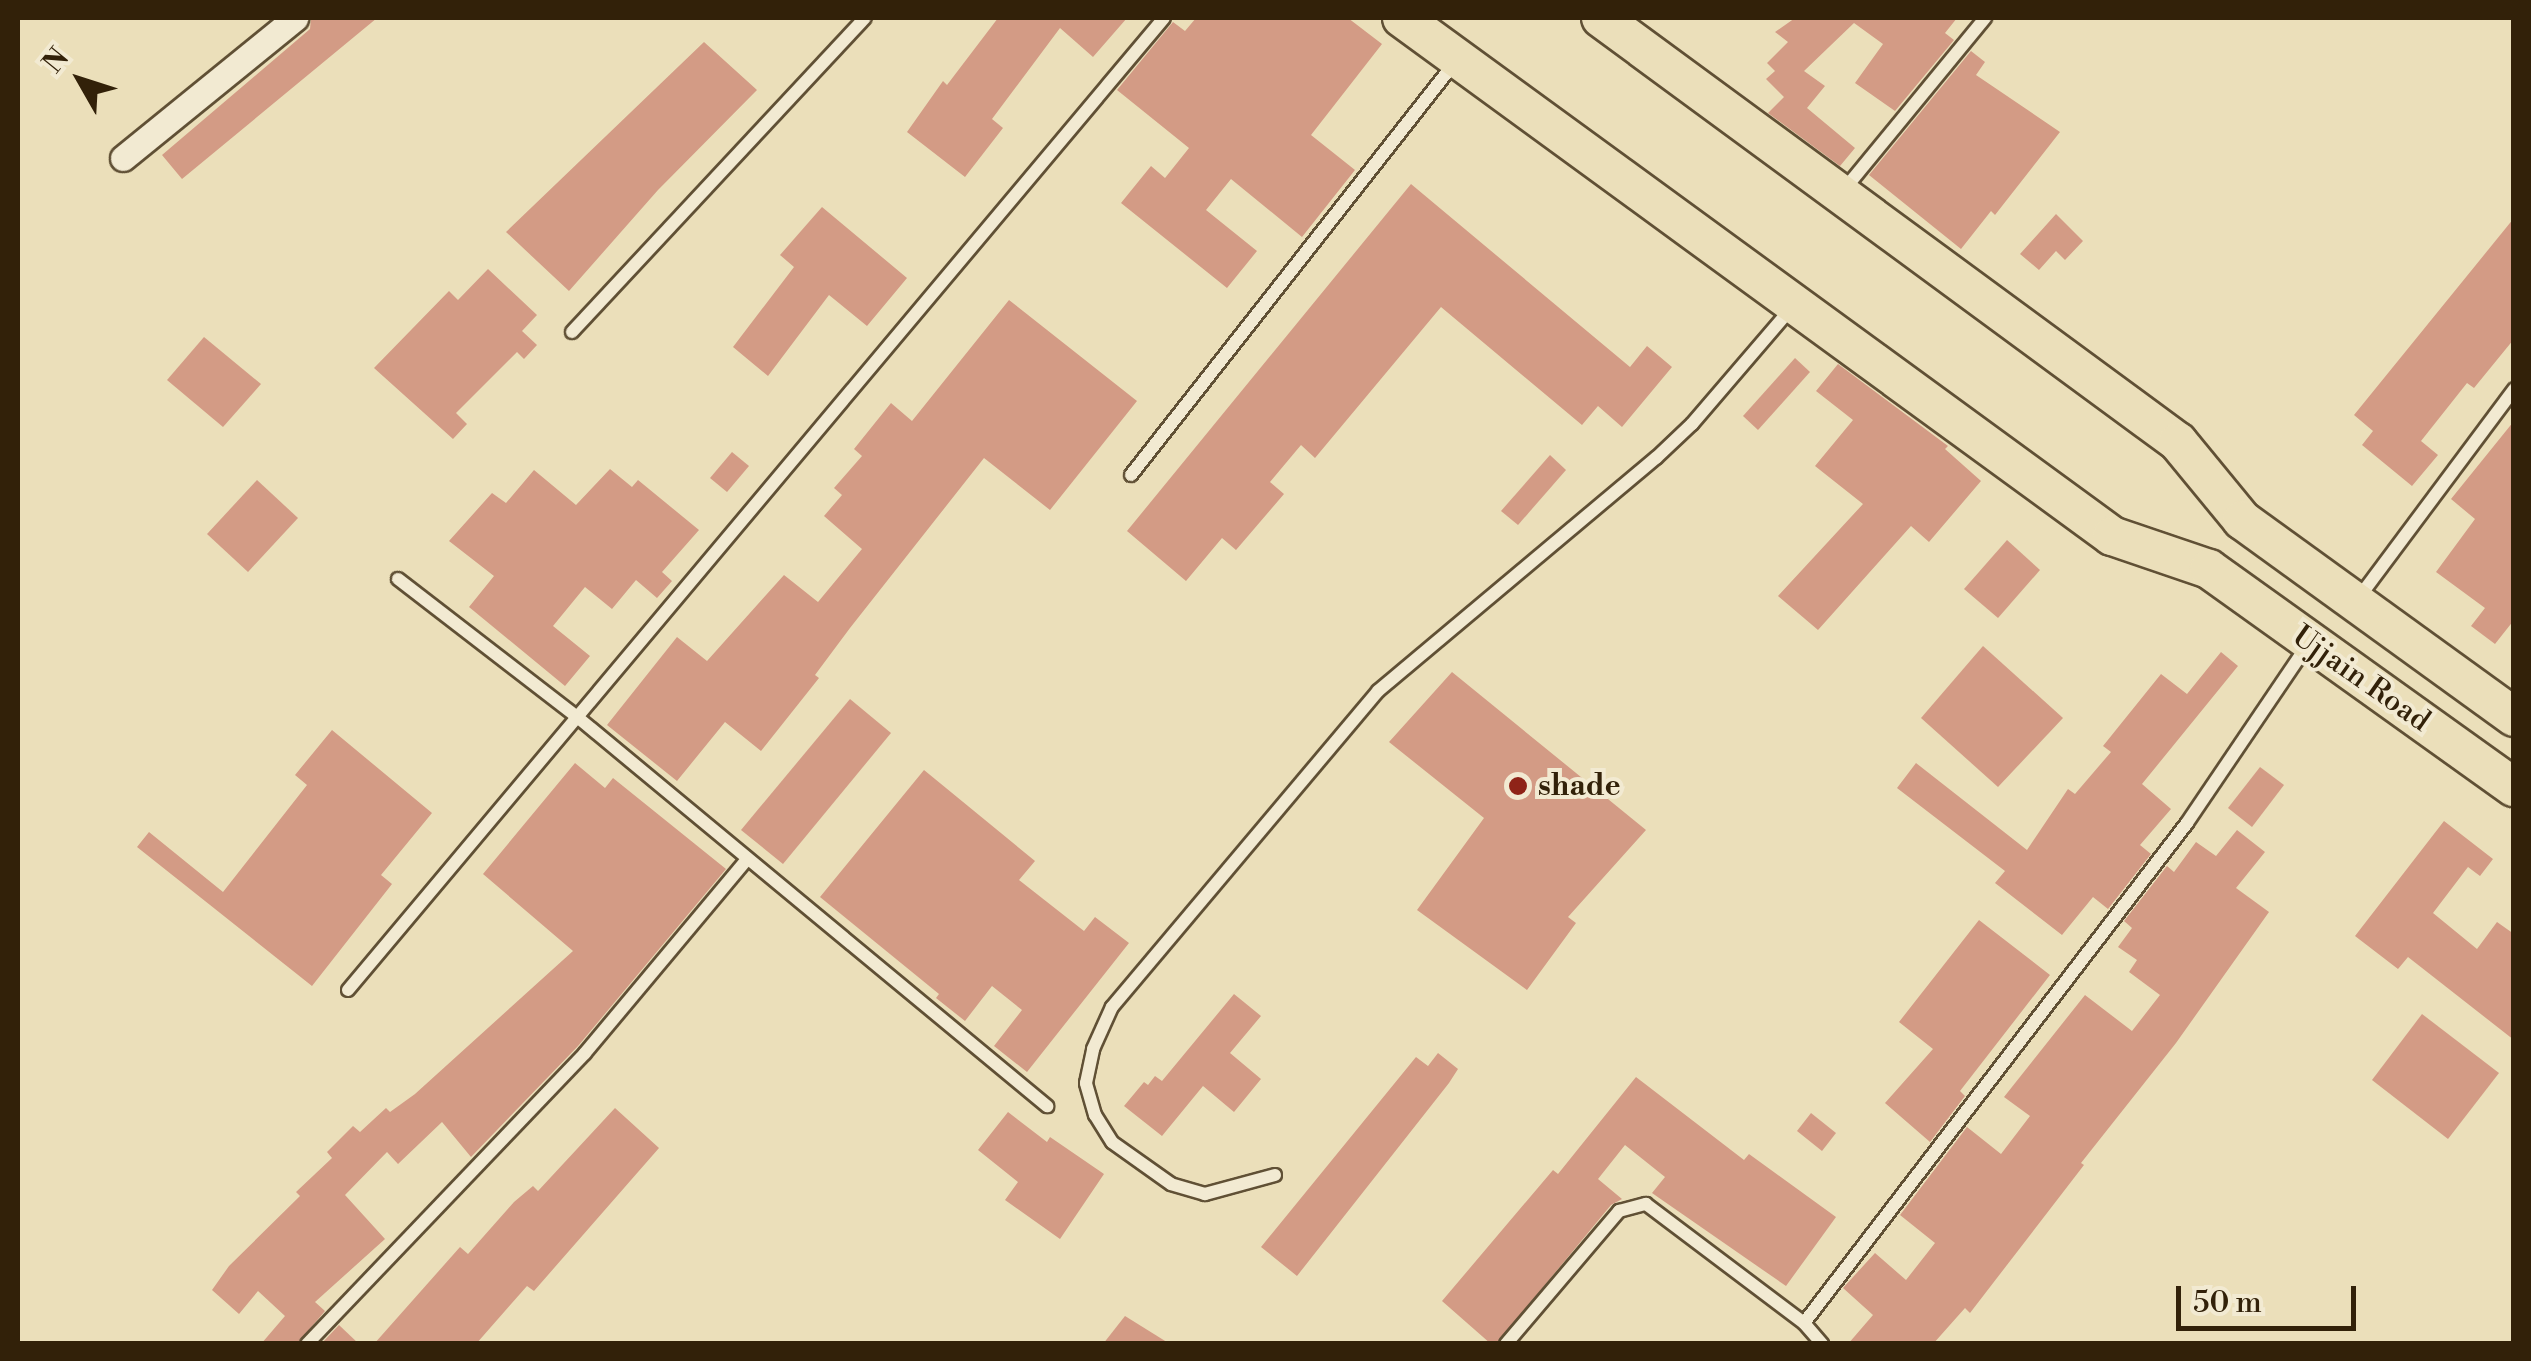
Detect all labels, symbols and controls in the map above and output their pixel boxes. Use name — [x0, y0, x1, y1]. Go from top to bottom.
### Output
north arrow — [30, 30, 130, 130]
text: N — [36, 41, 77, 80]
street label: Ujjain Road — [2285, 618, 2437, 740]
place label: shade — [1538, 768, 1621, 804]
marker: shade — [1507, 775, 1529, 797]
scale bar — [2181, 1266, 2361, 1328]
text: 50 m — [2193, 1284, 2262, 1322]

